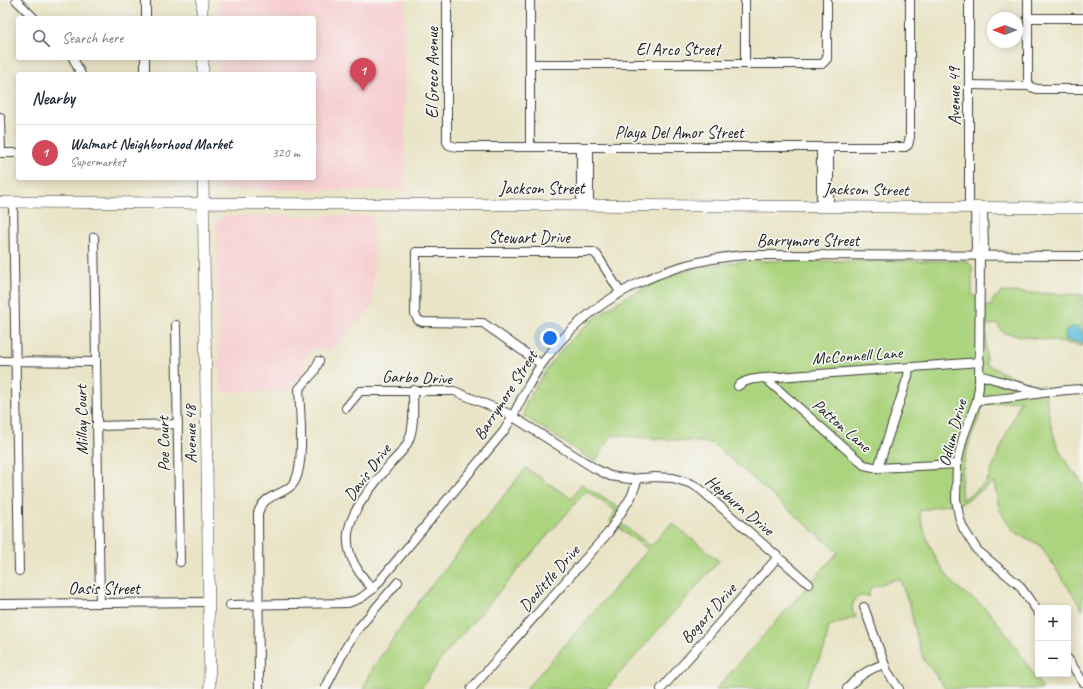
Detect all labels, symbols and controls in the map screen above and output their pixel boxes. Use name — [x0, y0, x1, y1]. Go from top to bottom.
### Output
north arrow — [987, 12, 1023, 48]
search box — [16, 16, 316, 60]
street label: El Greco Avenue — [422, 26, 443, 119]
icon: search — [30, 27, 52, 49]
text: Search here — [62, 29, 123, 48]
street label: El Arco Street — [636, 39, 722, 60]
pin: 1 — [350, 58, 376, 91]
street label: Avenue 49 — [944, 65, 965, 125]
text: Nearby — [32, 88, 75, 109]
street label: Playa Del Amor Street — [615, 122, 746, 143]
text: Walmart Neighborhood Market — [70, 135, 232, 154]
text: 1 — [42, 145, 48, 161]
text: 320 m — [272, 145, 300, 161]
text: Supermarket — [70, 154, 125, 170]
street label: Jackson Street — [499, 178, 587, 199]
street label: Jackson Street — [822, 178, 911, 201]
street label: Stewart Drive — [488, 227, 571, 248]
street label: Barrymore Street — [757, 230, 862, 251]
your location — [540, 328, 560, 348]
street label: McConnell Lane — [811, 342, 904, 369]
street label: Barrymore Street — [469, 345, 543, 444]
street label: Garbo Drive — [382, 366, 454, 389]
street label: Millay Court — [70, 382, 93, 455]
street label: Patton Lane — [808, 394, 876, 458]
street label: Odlum Drive — [933, 396, 972, 469]
street label: Avenue 48 — [179, 402, 202, 463]
street label: Poe Court — [152, 414, 174, 472]
street label: Davis Drive — [339, 438, 397, 505]
street label: Hepburn Drive — [701, 471, 779, 541]
street label: Doolittle Drive — [515, 539, 585, 616]
street label: Oasis Street — [68, 578, 142, 599]
street label: Bogart Drive — [676, 578, 742, 648]
map controls — [1035, 605, 1071, 677]
button: + — [1035, 605, 1071, 641]
button: − — [1035, 641, 1071, 677]

